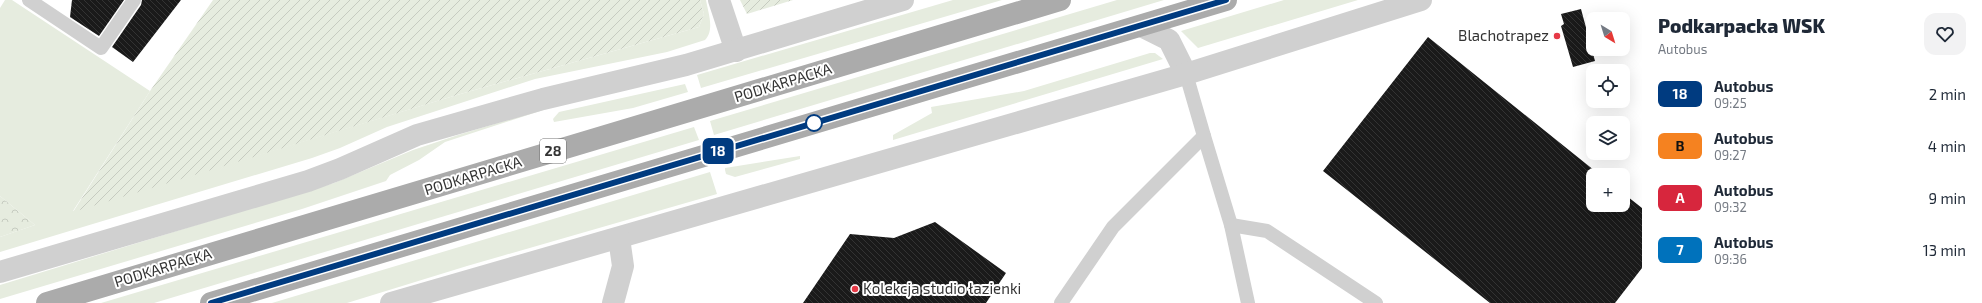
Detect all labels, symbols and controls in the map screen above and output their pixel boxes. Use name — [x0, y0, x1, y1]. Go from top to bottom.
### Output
north arrow — [1586, 12, 1630, 56]
map controls — [1586, 12, 1630, 212]
button: heart — [1924, 13, 1966, 55]
text: Podkarpacka WSK — [1658, 14, 1825, 37]
place label: Blachotrapez — [1458, 26, 1549, 44]
marker: Blachotrapez — [1552, 31, 1562, 41]
text: Autobus — [1658, 41, 1707, 57]
street label: PODKARPACKA — [732, 59, 834, 105]
button: locate — [1586, 64, 1630, 108]
text: Autobus — [1714, 77, 1773, 95]
text: 18 — [1673, 85, 1687, 102]
text: 2 min — [1929, 85, 1966, 103]
text: 09:25 — [1714, 95, 1747, 111]
unlabelled marker — [805, 114, 823, 132]
button: layers — [1586, 116, 1630, 160]
text: Autobus — [1714, 129, 1773, 147]
text: B — [1676, 137, 1684, 154]
text: 4 min — [1928, 137, 1966, 155]
line badge: 18 — [700, 138, 736, 164]
road number: 28 — [540, 139, 566, 163]
text: 18 — [711, 142, 725, 159]
text: 09:27 — [1714, 147, 1746, 163]
street label: PODKARPACKA — [422, 152, 524, 198]
button: + — [1586, 168, 1630, 212]
text: Autobus — [1714, 181, 1773, 199]
text: A — [1675, 189, 1685, 206]
text: 9 min — [1928, 189, 1966, 207]
text: 09:32 — [1714, 199, 1747, 215]
text: Autobus — [1714, 233, 1773, 251]
text: 7 — [1676, 241, 1684, 258]
text: 13 min — [1923, 241, 1966, 259]
street label: PODKARPACKA — [112, 244, 214, 290]
text: 09:36 — [1714, 251, 1747, 267]
place label: Kolekcja studio łazienki — [863, 279, 1021, 298]
marker: Kolekcja studio łazienki — [850, 284, 860, 294]

